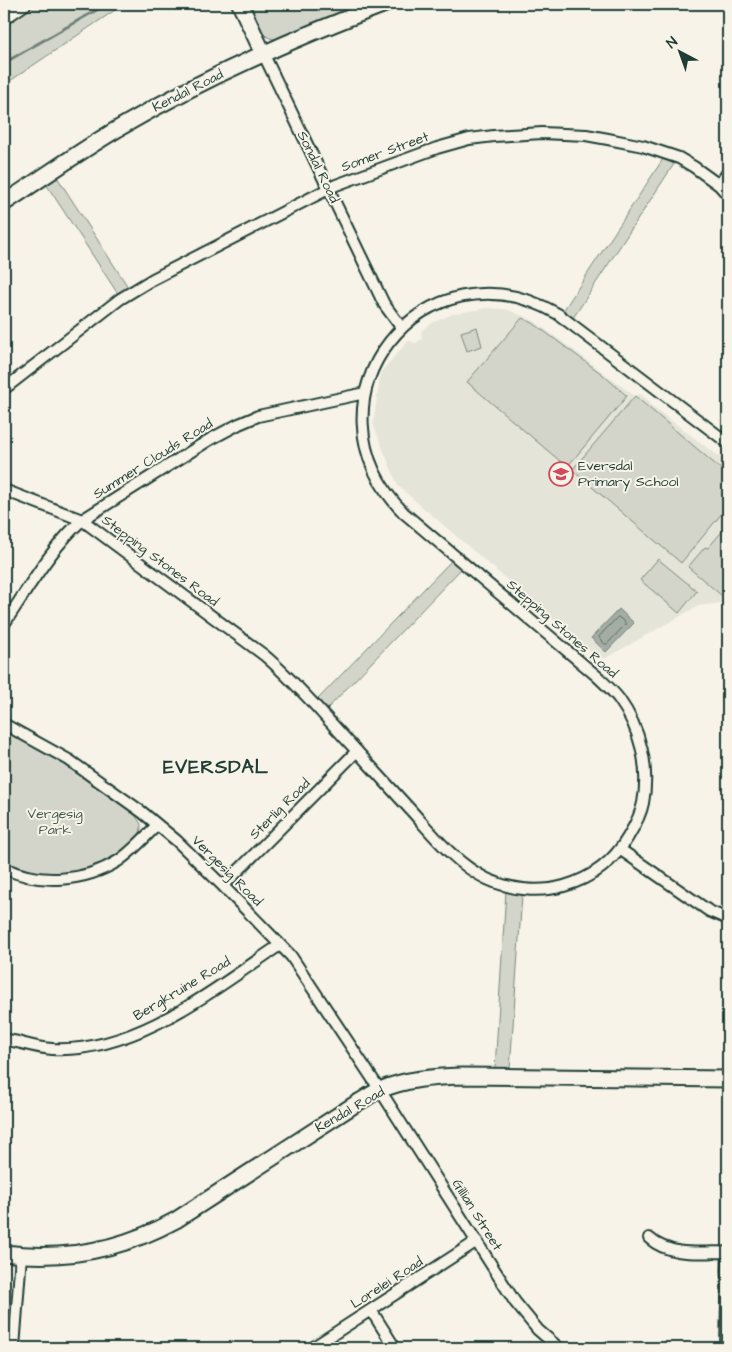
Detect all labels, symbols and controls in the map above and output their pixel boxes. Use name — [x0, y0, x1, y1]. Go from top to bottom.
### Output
north arrow — [654, 28, 704, 78]
text: N — [662, 32, 682, 53]
street label: Kendal Road — [149, 65, 227, 117]
street label: Somer Street — [338, 127, 432, 177]
street label: Sondal Road — [292, 128, 344, 206]
street label: Summer Clouds Road — [89, 414, 217, 504]
place label: Eversdal Primary School — [578, 456, 679, 492]
school or university icon: Eversdal Primary School — [548, 461, 574, 487]
street label: Stepping Stones Road — [97, 510, 223, 612]
street label: Stepping Stones Road — [502, 575, 622, 683]
district label: EVERSDAL — [163, 754, 269, 781]
street label: Sterlig Road — [245, 774, 315, 844]
park label: Vergesig Park — [27, 804, 83, 840]
street label: Vergesig Road — [187, 831, 267, 911]
street label: Bergkruine Road — [130, 952, 234, 1026]
street label: Kendal Road — [312, 1082, 388, 1138]
street label: Gillian Street — [447, 1175, 507, 1255]
street label: Lorelei Road — [347, 1252, 427, 1314]

